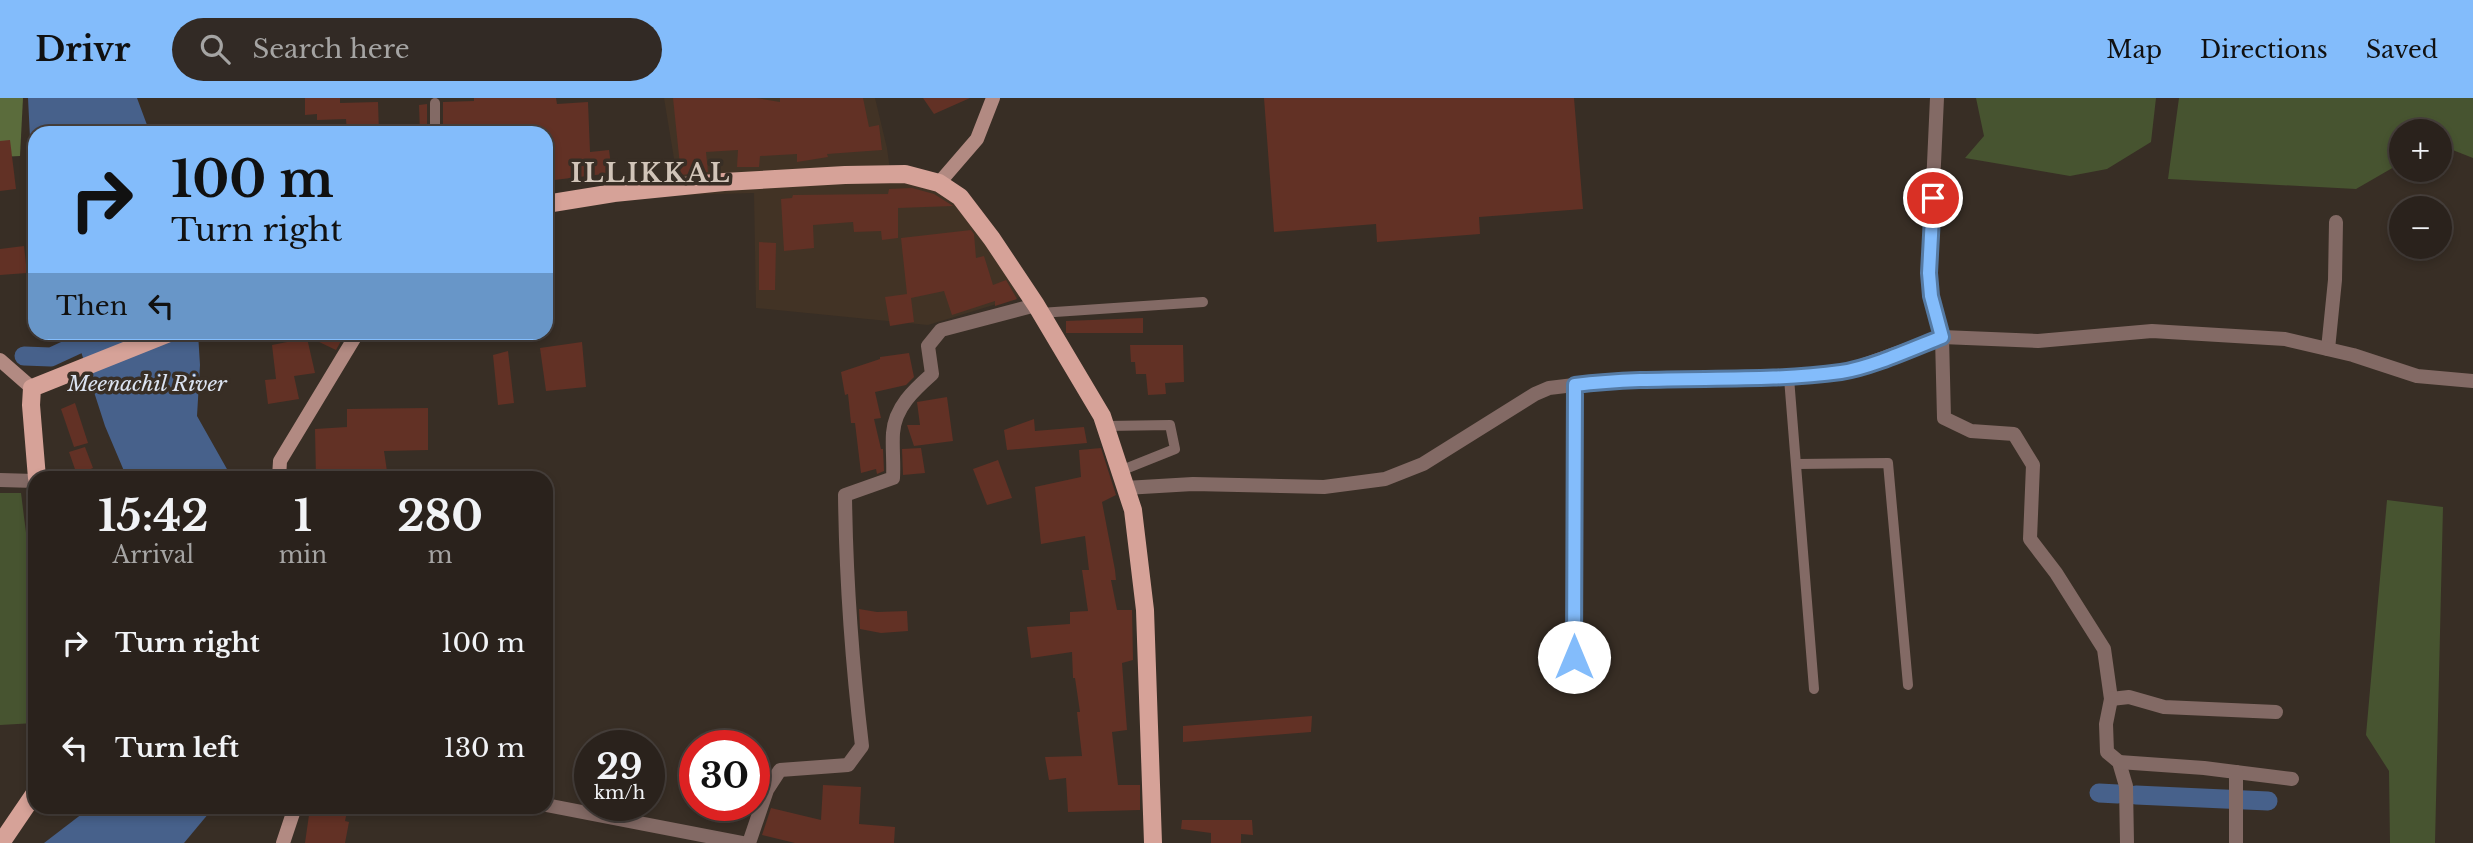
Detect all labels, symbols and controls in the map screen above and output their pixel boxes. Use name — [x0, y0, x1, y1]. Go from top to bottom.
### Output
search box — [172, 18, 662, 81]
text: Drivr — [35, 29, 130, 70]
icon: search — [196, 30, 234, 68]
text: Search here — [252, 33, 410, 65]
text: Map — [2106, 35, 2162, 64]
text: Directions — [2200, 35, 2328, 64]
text: Saved — [2366, 35, 2438, 64]
map controls — [2389, 119, 2452, 259]
button: + — [2389, 119, 2452, 182]
text: 100 m — [171, 149, 334, 210]
icon: right — [56, 154, 147, 245]
district label: ILLIKKAL — [571, 157, 731, 189]
pin — [1903, 168, 1963, 228]
icon: arrive — [1914, 179, 1952, 217]
button: − — [2389, 196, 2452, 259]
text: Turn right — [171, 210, 342, 250]
icon: left — [142, 287, 180, 325]
text: Then — [56, 290, 128, 322]
water label: Meenachil River — [66, 371, 228, 397]
text: 15:42 — [98, 490, 209, 542]
text: 1 — [294, 490, 312, 542]
text: 280 — [397, 490, 483, 542]
text: Arrival — [113, 541, 194, 569]
text: min — [279, 541, 327, 569]
text: m — [428, 541, 452, 569]
position arrow — [1537, 620, 1611, 694]
icon: right — [56, 624, 94, 662]
text: Turn right — [115, 627, 260, 659]
text: 100 m — [441, 627, 525, 659]
icon: left — [56, 729, 94, 767]
speed limit sign: 30 — [679, 730, 770, 821]
text: Turn left — [115, 732, 239, 764]
text: 130 m — [443, 732, 525, 764]
text: 29 — [596, 745, 643, 788]
text: km/h — [594, 782, 645, 804]

